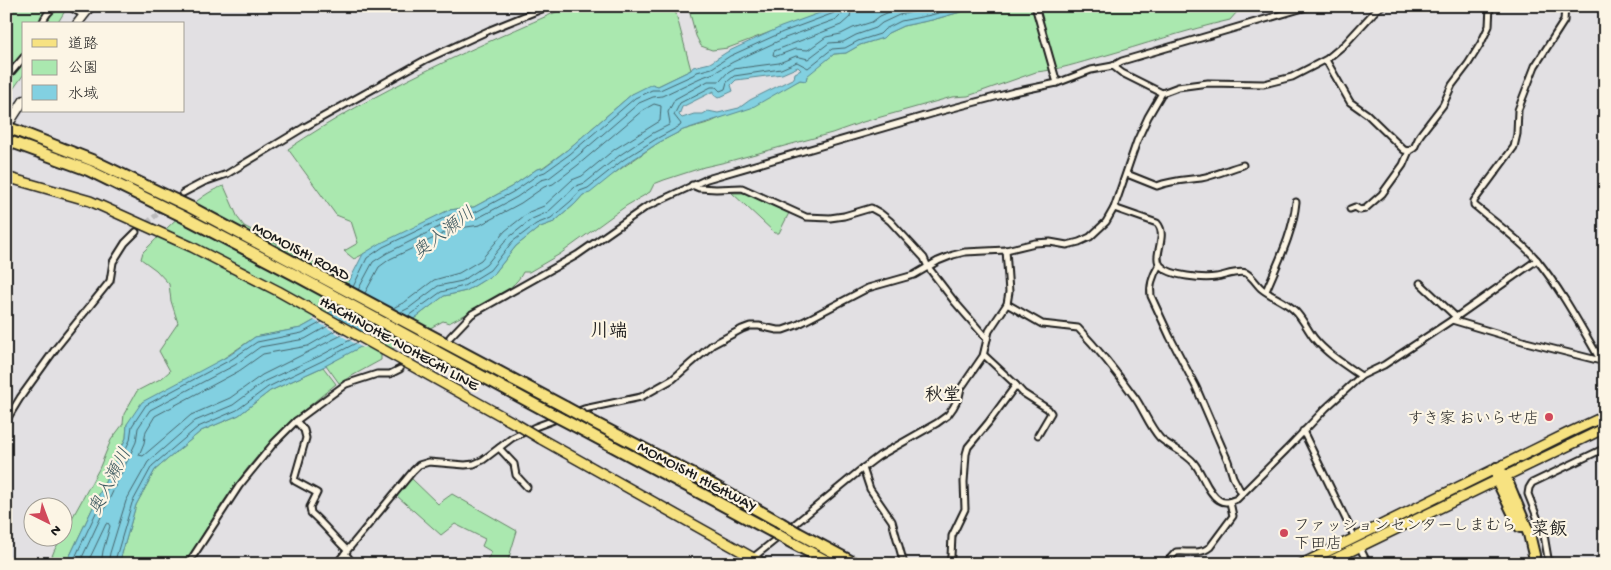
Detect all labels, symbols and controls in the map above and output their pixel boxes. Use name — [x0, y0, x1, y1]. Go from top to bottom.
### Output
legend — [22, 22, 185, 112]
text: 道路 — [68, 36, 98, 54]
text: 公園 — [68, 60, 98, 78]
text: 水域 — [68, 85, 98, 104]
water label: 奥入瀬川 — [409, 203, 479, 264]
street label: MOMOISHI ROAD — [248, 219, 353, 287]
street label: HACHINOHE-NOHECHI LINE — [315, 293, 482, 397]
district label: 川端 — [591, 321, 627, 343]
district label: 秋堂 — [925, 385, 961, 407]
place label: すき家 おいらせ店 — [1407, 410, 1539, 430]
marker: すき家 おいらせ店 — [1543, 411, 1555, 423]
street label: MOMOISHI HIGHWAY — [634, 439, 759, 518]
water label: 奥入瀬川 — [85, 445, 137, 519]
north arrow — [22, 498, 72, 548]
place label: ファッションセンターしまむら 下田店 — [1294, 517, 1517, 555]
district label: 菜飯 — [1531, 519, 1567, 541]
text: N — [46, 520, 64, 539]
marker: ファッションセンターしまむら 下田店 — [1278, 527, 1290, 539]

